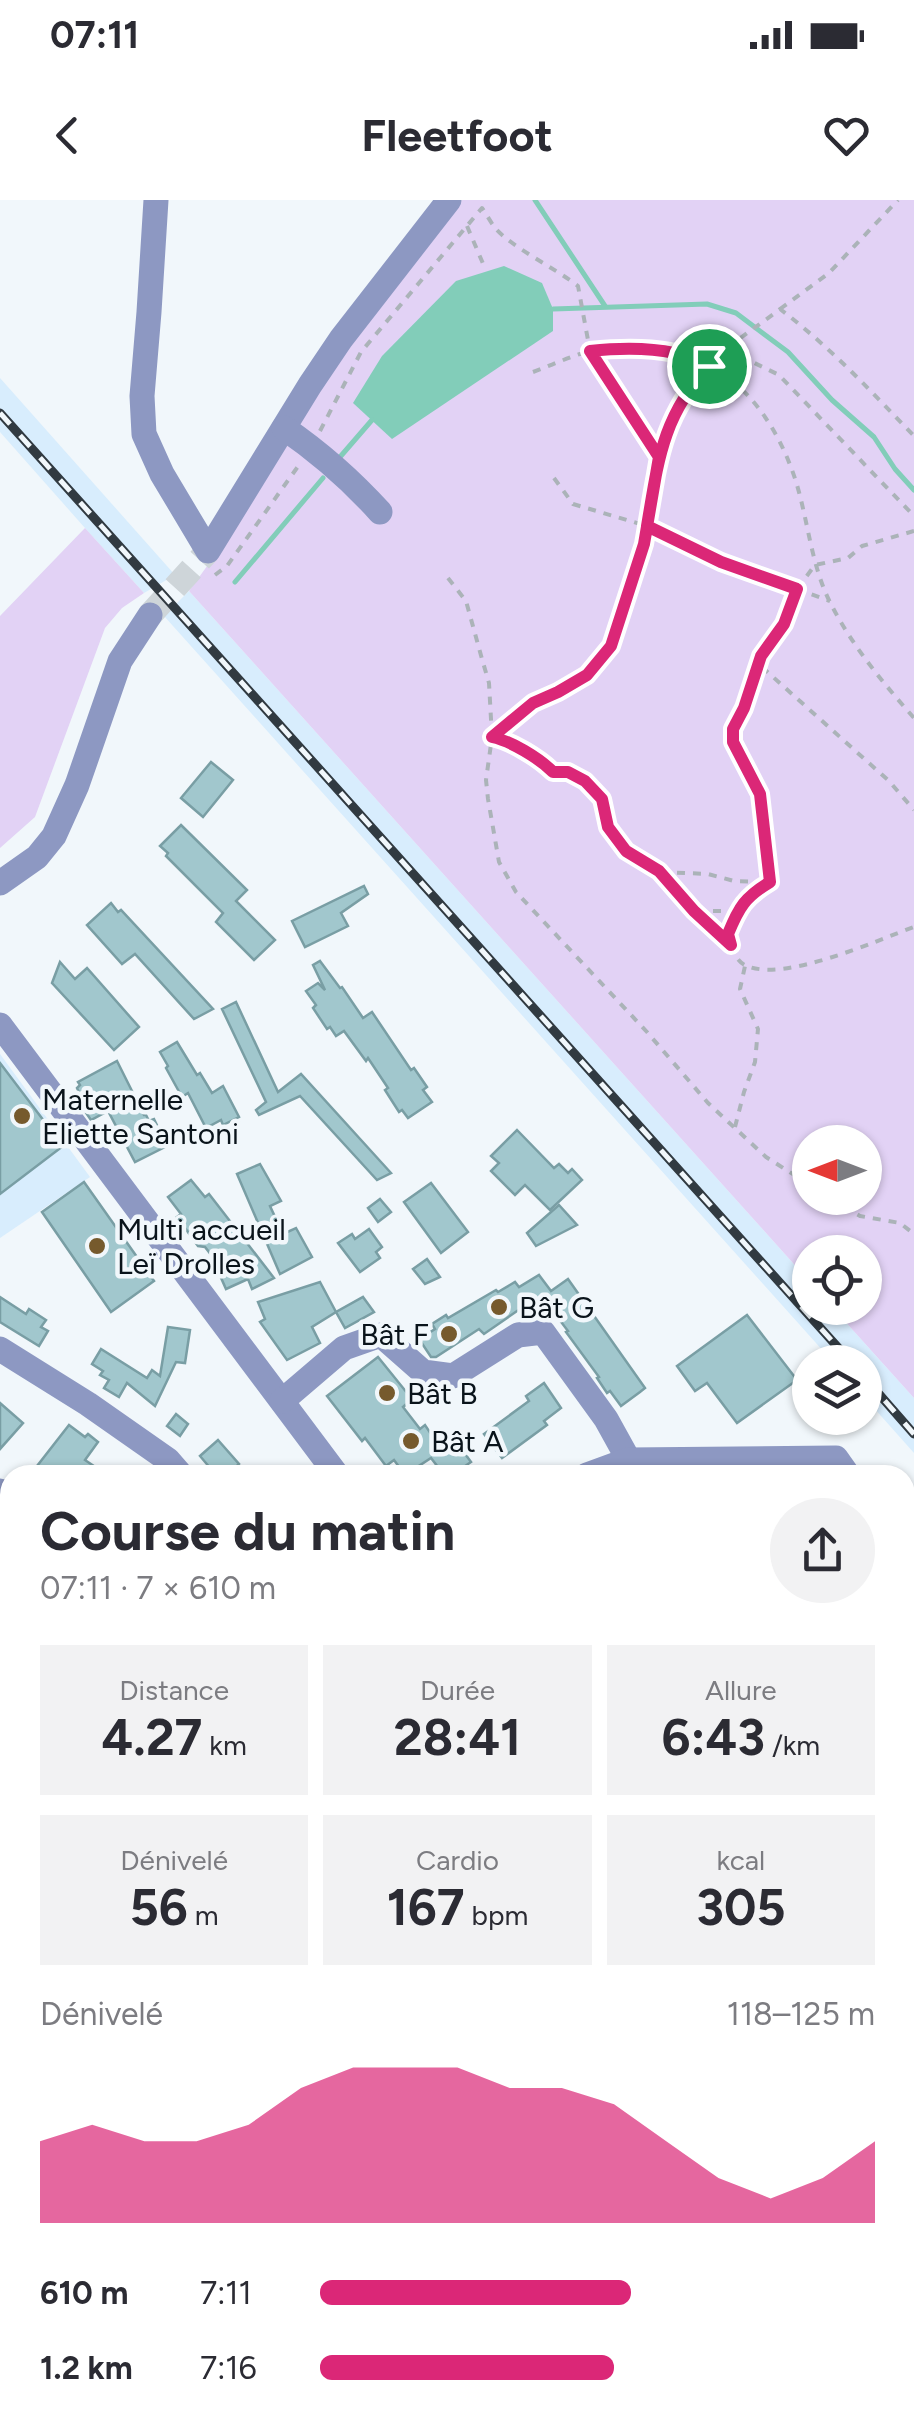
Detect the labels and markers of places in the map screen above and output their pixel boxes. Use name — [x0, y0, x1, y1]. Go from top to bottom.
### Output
pin — [667, 324, 752, 409]
place label: Maternelle Eliette Santoni — [42, 1081, 239, 1152]
marker: Maternelle Eliette Santoni — [11, 1105, 33, 1127]
place label: Multi accueil Leï Drolles — [117, 1211, 286, 1282]
marker: Multi accueil Leï Drolles — [86, 1235, 108, 1257]
place label: Bât G — [519, 1289, 594, 1326]
marker: Bât G — [488, 1296, 510, 1318]
place label: Bât F — [360, 1316, 429, 1353]
marker: Bât F — [438, 1323, 460, 1345]
place label: Bât B — [407, 1375, 478, 1412]
marker: Bât B — [376, 1382, 398, 1404]
place label: Bât A — [431, 1423, 504, 1460]
marker: Bât A — [400, 1430, 422, 1452]

